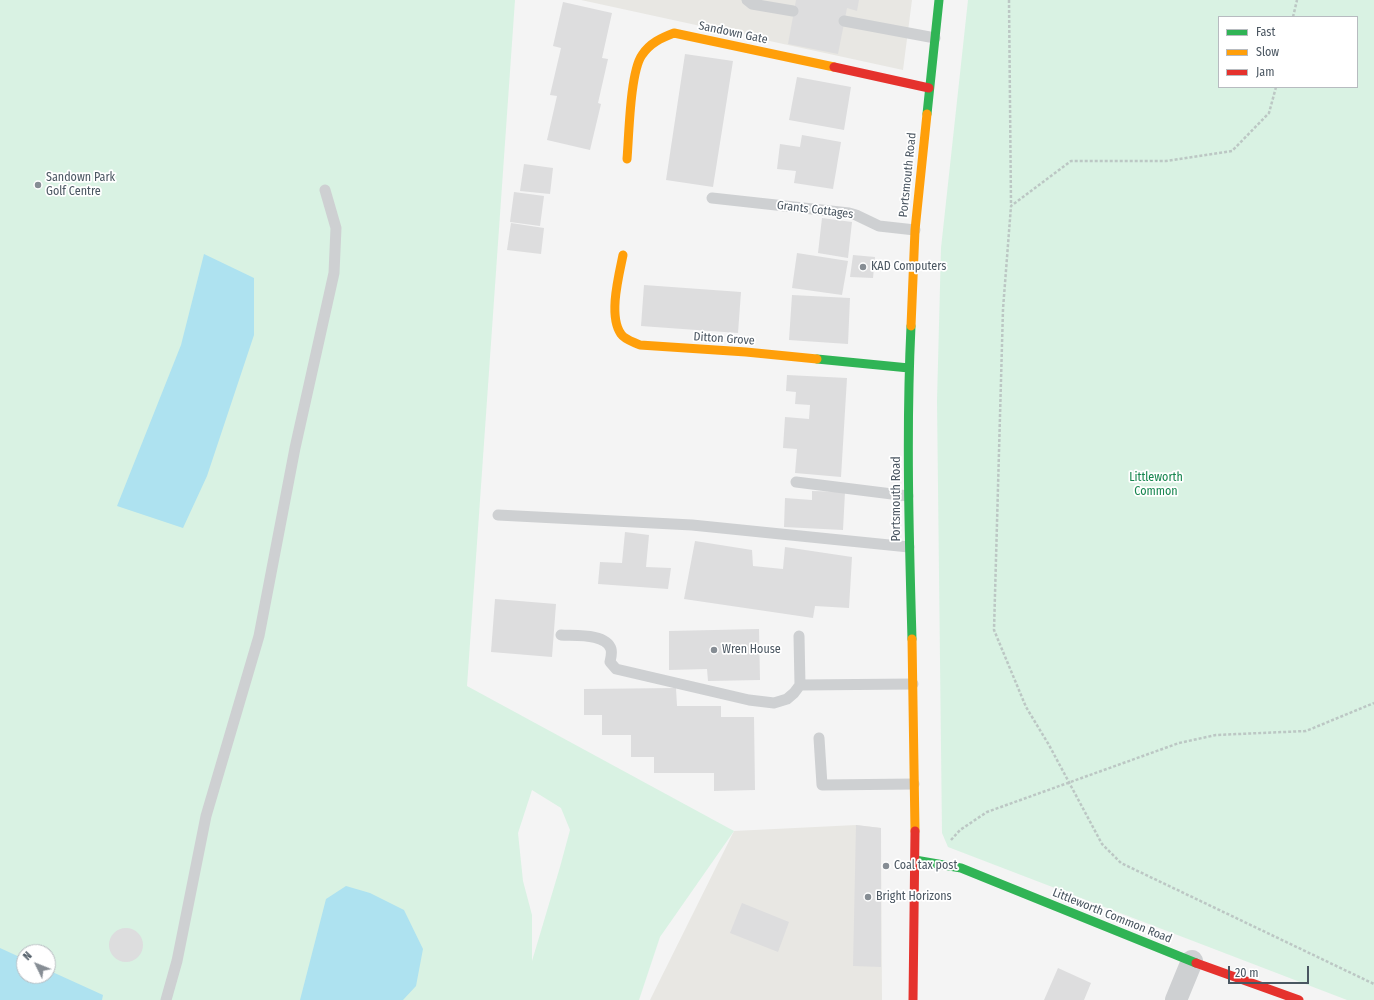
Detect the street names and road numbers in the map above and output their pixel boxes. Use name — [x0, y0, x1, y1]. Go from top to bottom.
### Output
street label: Sandown Gate — [697, 19, 769, 47]
street label: Portsmouth Road — [896, 132, 920, 218]
street label: Grants Cottages — [776, 198, 854, 222]
street label: Ditton Grove — [693, 330, 755, 348]
street label: Portsmouth Road — [890, 456, 904, 542]
street label: Littleworth Common Road — [1050, 885, 1174, 947]

